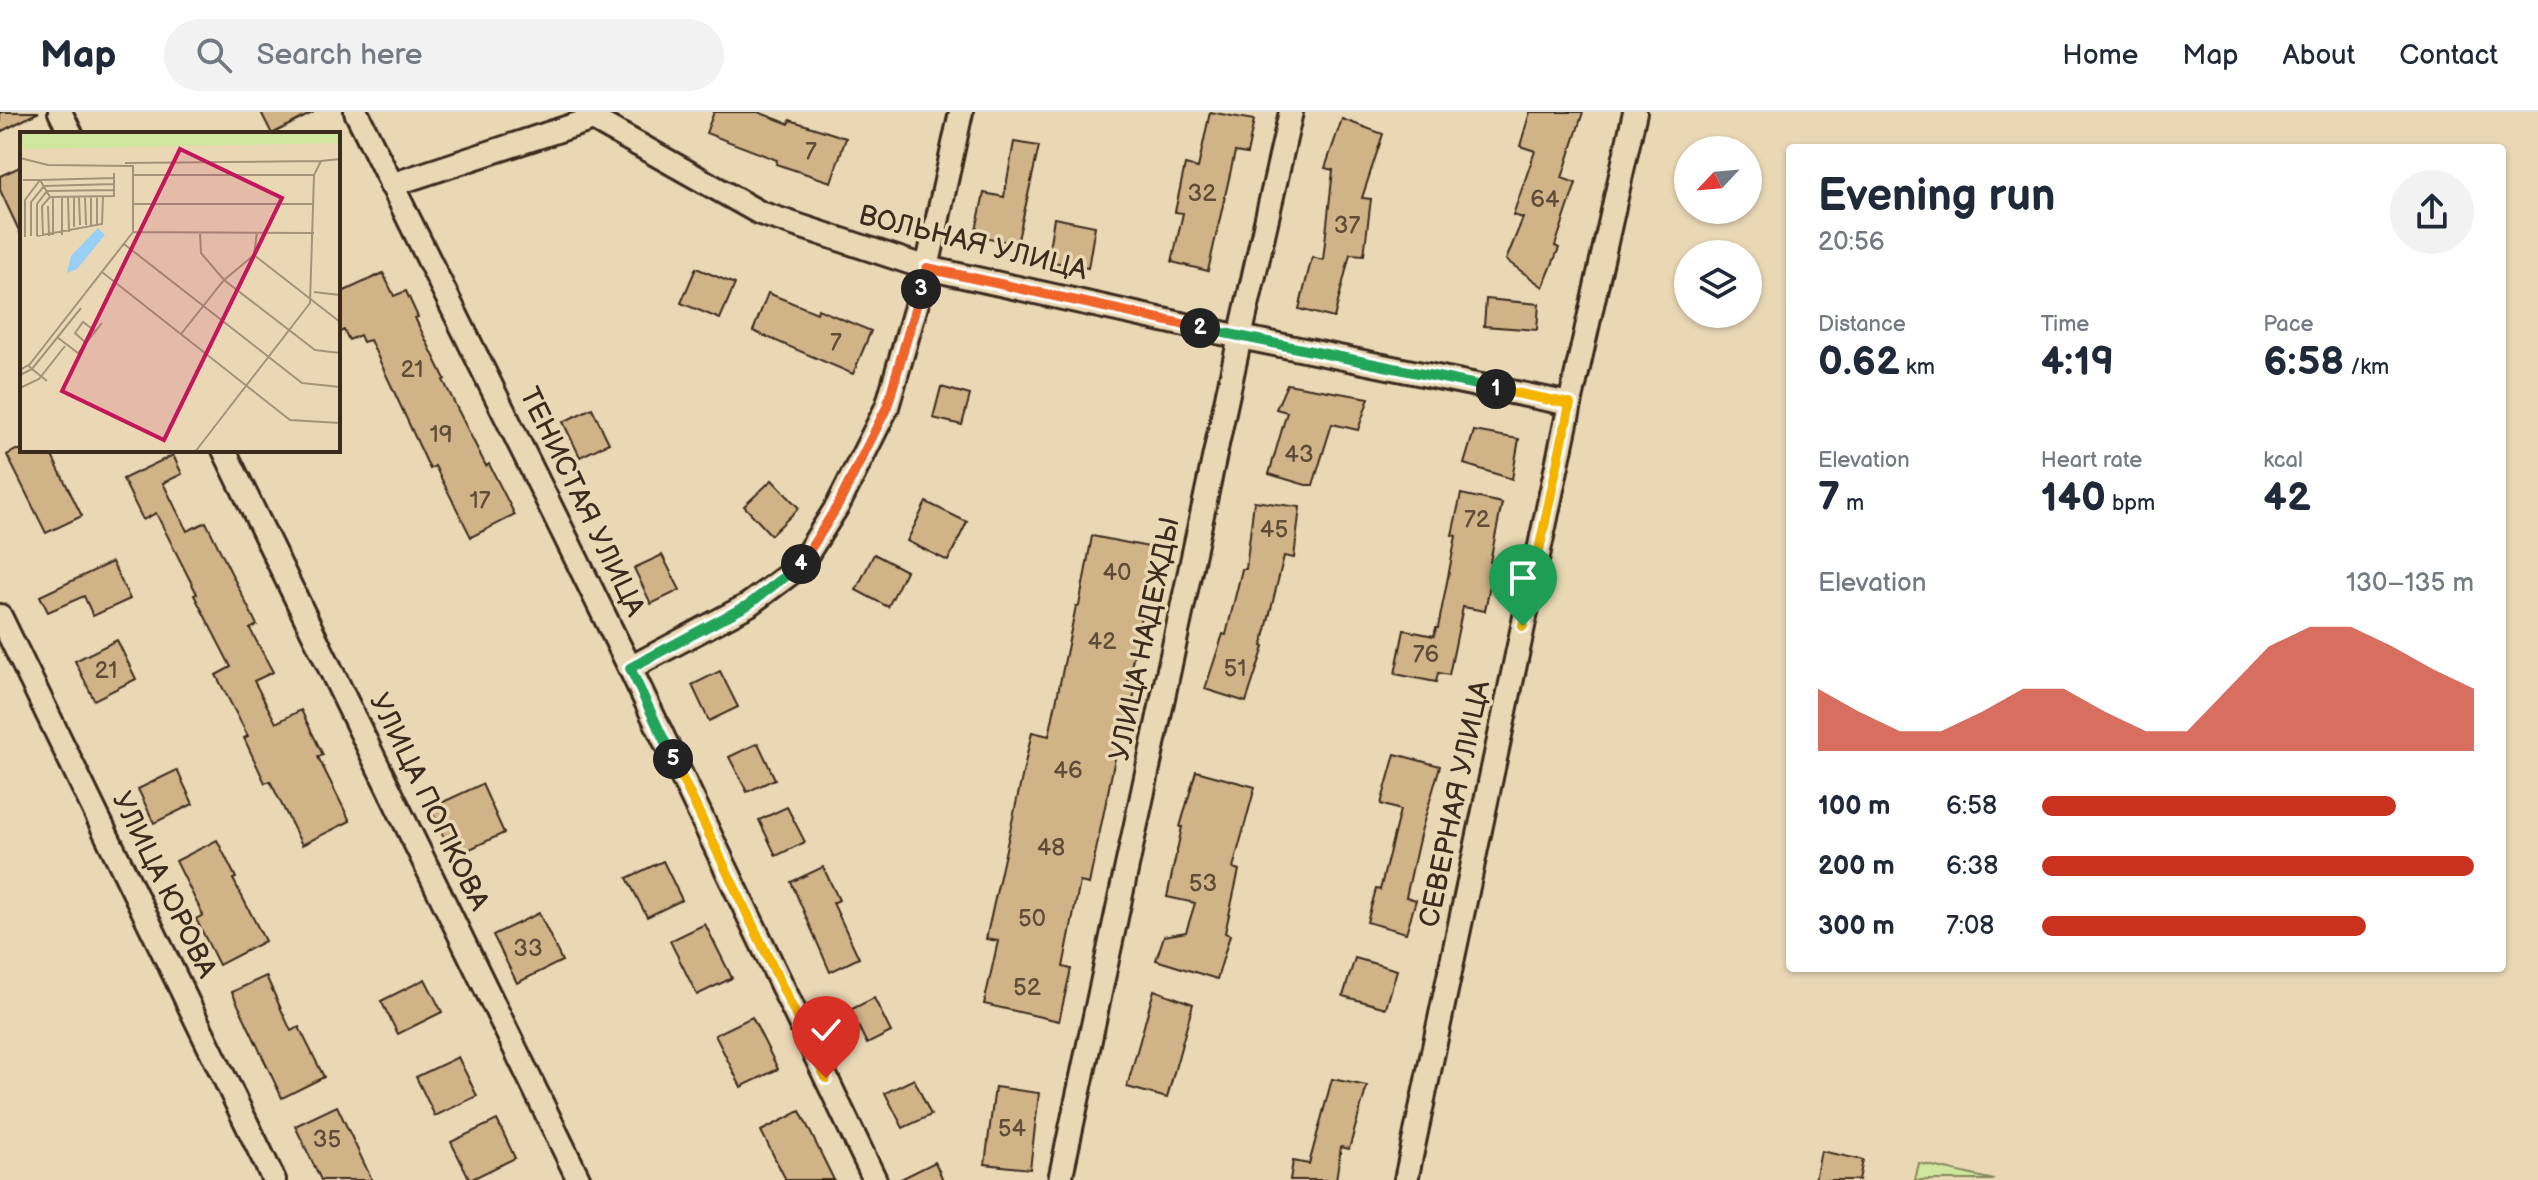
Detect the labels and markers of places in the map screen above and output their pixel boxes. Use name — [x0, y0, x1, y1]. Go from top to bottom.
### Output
pin: 3 — [901, 269, 941, 309]
pin: 2 — [1180, 308, 1220, 348]
pin: 1 — [1476, 369, 1516, 409]
pin: 4 — [781, 544, 821, 584]
pin — [1489, 544, 1557, 626]
pin: 5 — [653, 739, 693, 779]
pin — [792, 996, 860, 1078]

